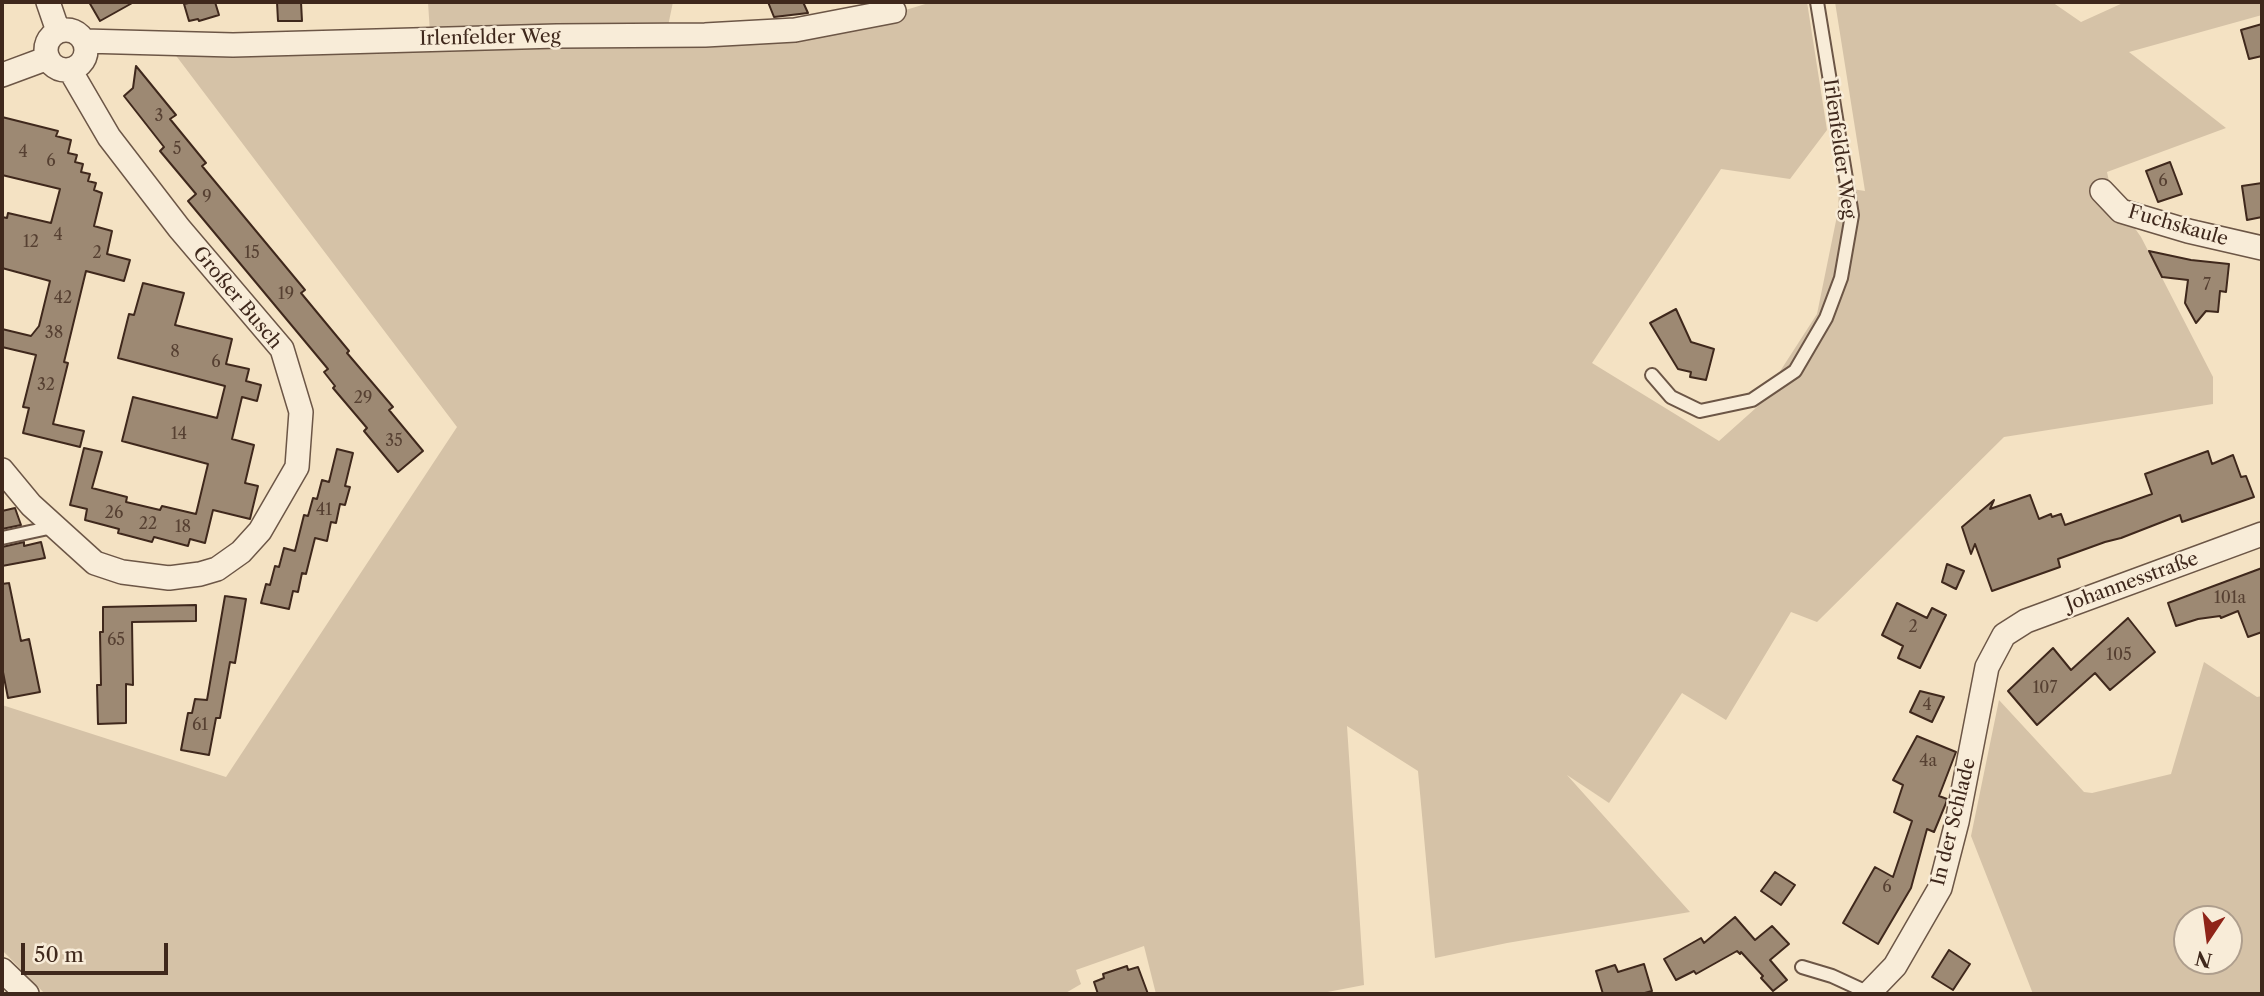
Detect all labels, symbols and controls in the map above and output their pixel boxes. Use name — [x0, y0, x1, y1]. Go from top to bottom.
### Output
street label: Irlenfelder Weg — [419, 25, 561, 51]
street label: Irlenfelder Weg — [1818, 77, 1860, 221]
house number: 3 — [155, 106, 163, 126]
house number: 5 — [173, 139, 181, 159]
house number: 4 — [18, 142, 28, 162]
house number: 6 — [46, 151, 56, 171]
house number: 6 — [2158, 171, 2168, 191]
house number: 9 — [202, 187, 212, 207]
street label: Fuchskaule — [2125, 201, 2231, 251]
house number: 4 — [53, 225, 63, 245]
house number: 12 — [23, 232, 39, 252]
street label: Großer Busch — [188, 242, 286, 354]
house number: 2 — [92, 243, 102, 263]
house number: 15 — [244, 243, 260, 263]
house number: 7 — [2203, 275, 2211, 295]
house number: 19 — [278, 284, 294, 304]
house number: 42 — [54, 288, 72, 308]
house number: 38 — [45, 323, 63, 343]
house number: 8 — [170, 342, 180, 362]
house number: 6 — [211, 352, 221, 372]
house number: 32 — [37, 375, 55, 395]
house number: 29 — [354, 388, 372, 408]
house number: 14 — [171, 424, 187, 444]
house number: 35 — [385, 431, 403, 451]
house number: 41 — [316, 500, 332, 520]
house number: 26 — [105, 503, 123, 523]
house number: 22 — [139, 514, 157, 534]
house number: 18 — [175, 517, 191, 537]
street label: Johannesstraße — [2063, 547, 2201, 617]
house number: 101a — [2214, 588, 2246, 608]
house number: 2 — [1908, 617, 1918, 637]
house number: 65 — [107, 630, 125, 650]
house number: 105 — [2106, 645, 2132, 665]
house number: 107 — [2033, 678, 2057, 698]
house number: 4 — [1922, 695, 1932, 715]
house number: 61 — [192, 715, 208, 735]
house number: 4a — [1919, 751, 1937, 771]
street label: In der Schlade — [1927, 756, 1981, 888]
house number: 6 — [1882, 877, 1892, 897]
north arrow — [2173, 905, 2243, 975]
scale bar — [24, 930, 172, 974]
text: 50 m — [34, 942, 84, 967]
text: N — [2193, 946, 2214, 972]

